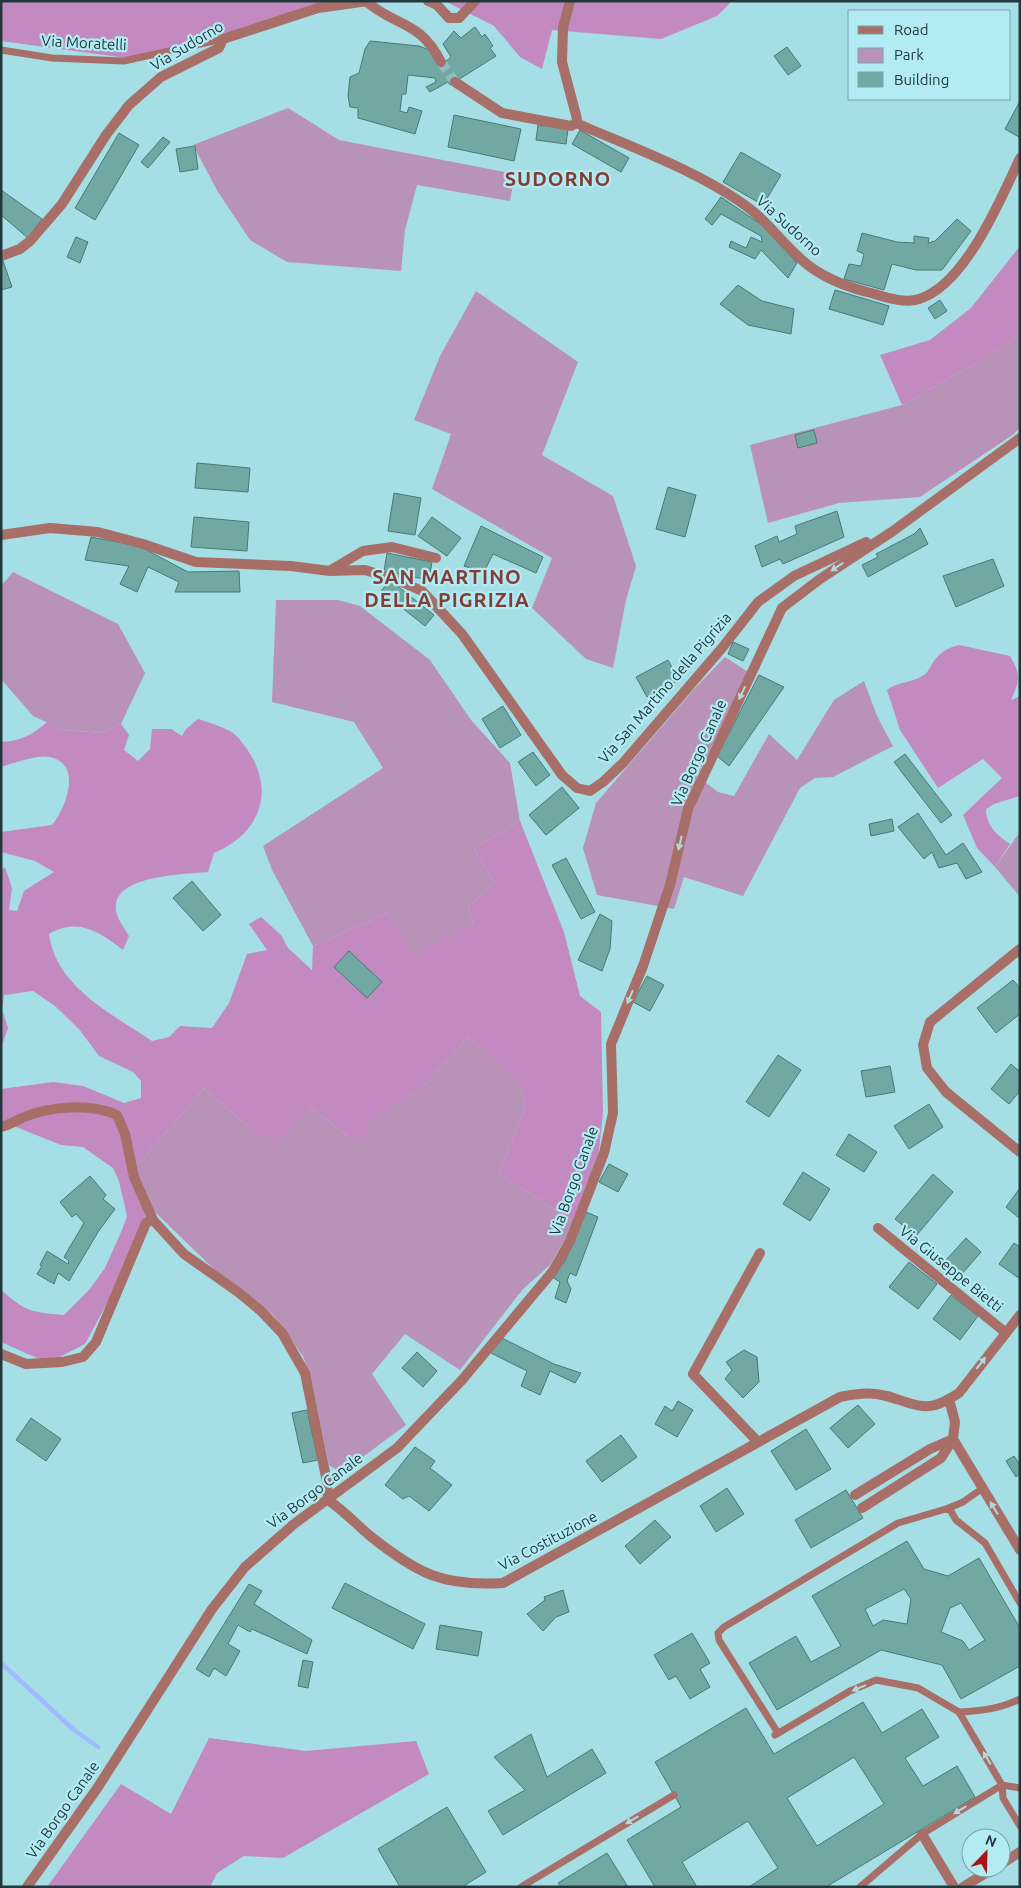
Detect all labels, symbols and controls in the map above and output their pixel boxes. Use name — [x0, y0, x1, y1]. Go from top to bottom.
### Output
legend — [848, 10, 1011, 100]
street label: Via Sudorno — [147, 17, 226, 74]
text: Road — [894, 21, 929, 38]
street label: Via Moratelli — [41, 32, 127, 53]
text: Park — [894, 46, 924, 63]
text: Building — [894, 71, 949, 88]
district label: SUDORNO — [505, 167, 611, 190]
street label: Via Sudorno — [753, 192, 825, 259]
one-way arrow — [831, 562, 844, 572]
district label: SAN MARTINO DELLA PIGRIZIA — [364, 565, 530, 611]
street label: Via San Martino della Pigrizia — [595, 609, 735, 766]
one-way arrow — [738, 686, 746, 700]
street label: Via Borgo Canale — [667, 697, 730, 809]
one-way arrow — [676, 835, 684, 850]
one-way arrow — [626, 990, 634, 1005]
street label: Via Borgo Canale — [546, 1124, 601, 1238]
street label: Via Giuseppe Bietti — [896, 1222, 1006, 1315]
one-way arrow — [976, 1356, 986, 1370]
street label: Via Borgo Canale — [264, 1449, 366, 1532]
one-way arrow — [990, 1501, 999, 1515]
street label: Via Costituzione — [495, 1507, 600, 1574]
one-way arrow — [852, 1684, 866, 1692]
one-way arrow — [983, 1751, 991, 1765]
street label: Via Borgo Canale — [23, 1758, 103, 1862]
one-way arrow — [954, 1806, 967, 1815]
one-way arrow — [626, 1816, 639, 1825]
north arrow — [961, 1828, 1011, 1878]
text: N — [983, 1832, 999, 1850]

